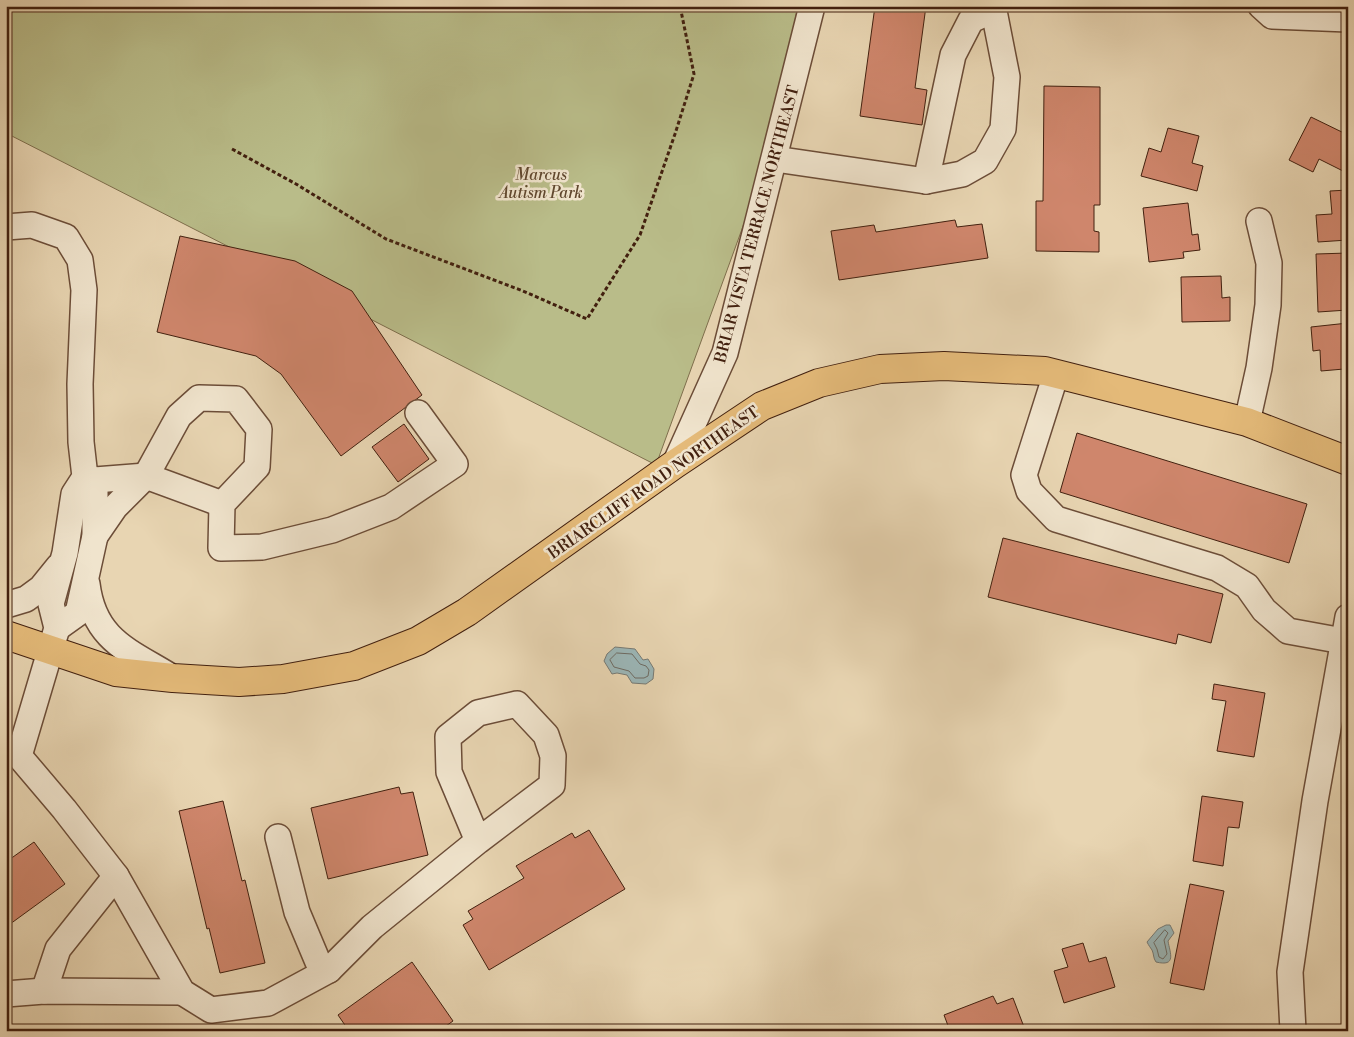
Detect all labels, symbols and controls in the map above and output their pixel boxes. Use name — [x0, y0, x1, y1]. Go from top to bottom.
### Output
street label: BRIAR VISTA TERRACE NORTHEAST — [710, 83, 804, 366]
park label: Marcus Autism Park — [497, 165, 583, 203]
street label: BRIARCLIFF ROAD NORTHEAST — [543, 402, 763, 564]

